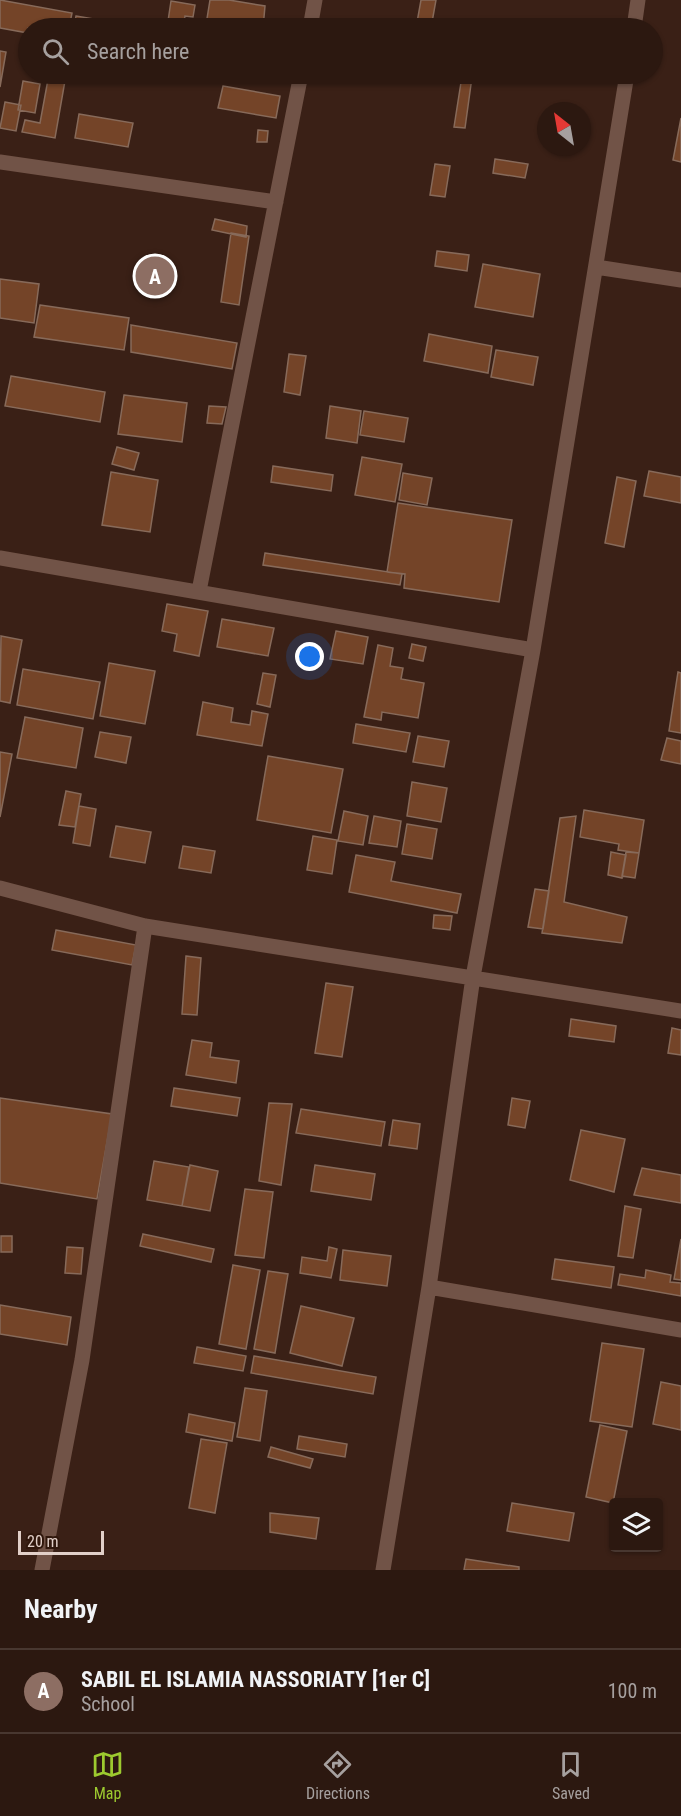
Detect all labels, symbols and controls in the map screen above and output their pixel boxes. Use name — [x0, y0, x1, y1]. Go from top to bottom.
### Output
search box — [18, 18, 663, 84]
icon: search — [39, 35, 72, 68]
text: Search here — [87, 39, 189, 64]
north arrow — [537, 102, 591, 156]
pin: A — [136, 254, 174, 298]
your location — [295, 642, 324, 671]
map controls — [609, 1498, 663, 1552]
button: layers — [609, 1498, 663, 1552]
scale bar — [18, 1528, 104, 1556]
text: 20 m — [27, 1532, 59, 1551]
text: Nearby — [24, 1594, 98, 1624]
text: SABIL EL ISLAMIA NASSORIATY [1er C] — [81, 1667, 430, 1692]
text: A — [38, 1679, 49, 1703]
text: 100 m — [608, 1679, 657, 1703]
text: School — [81, 1692, 135, 1716]
tab: Map — [91, 1748, 124, 1803]
tab: Directions — [306, 1748, 370, 1803]
tab: Saved — [552, 1748, 590, 1803]

